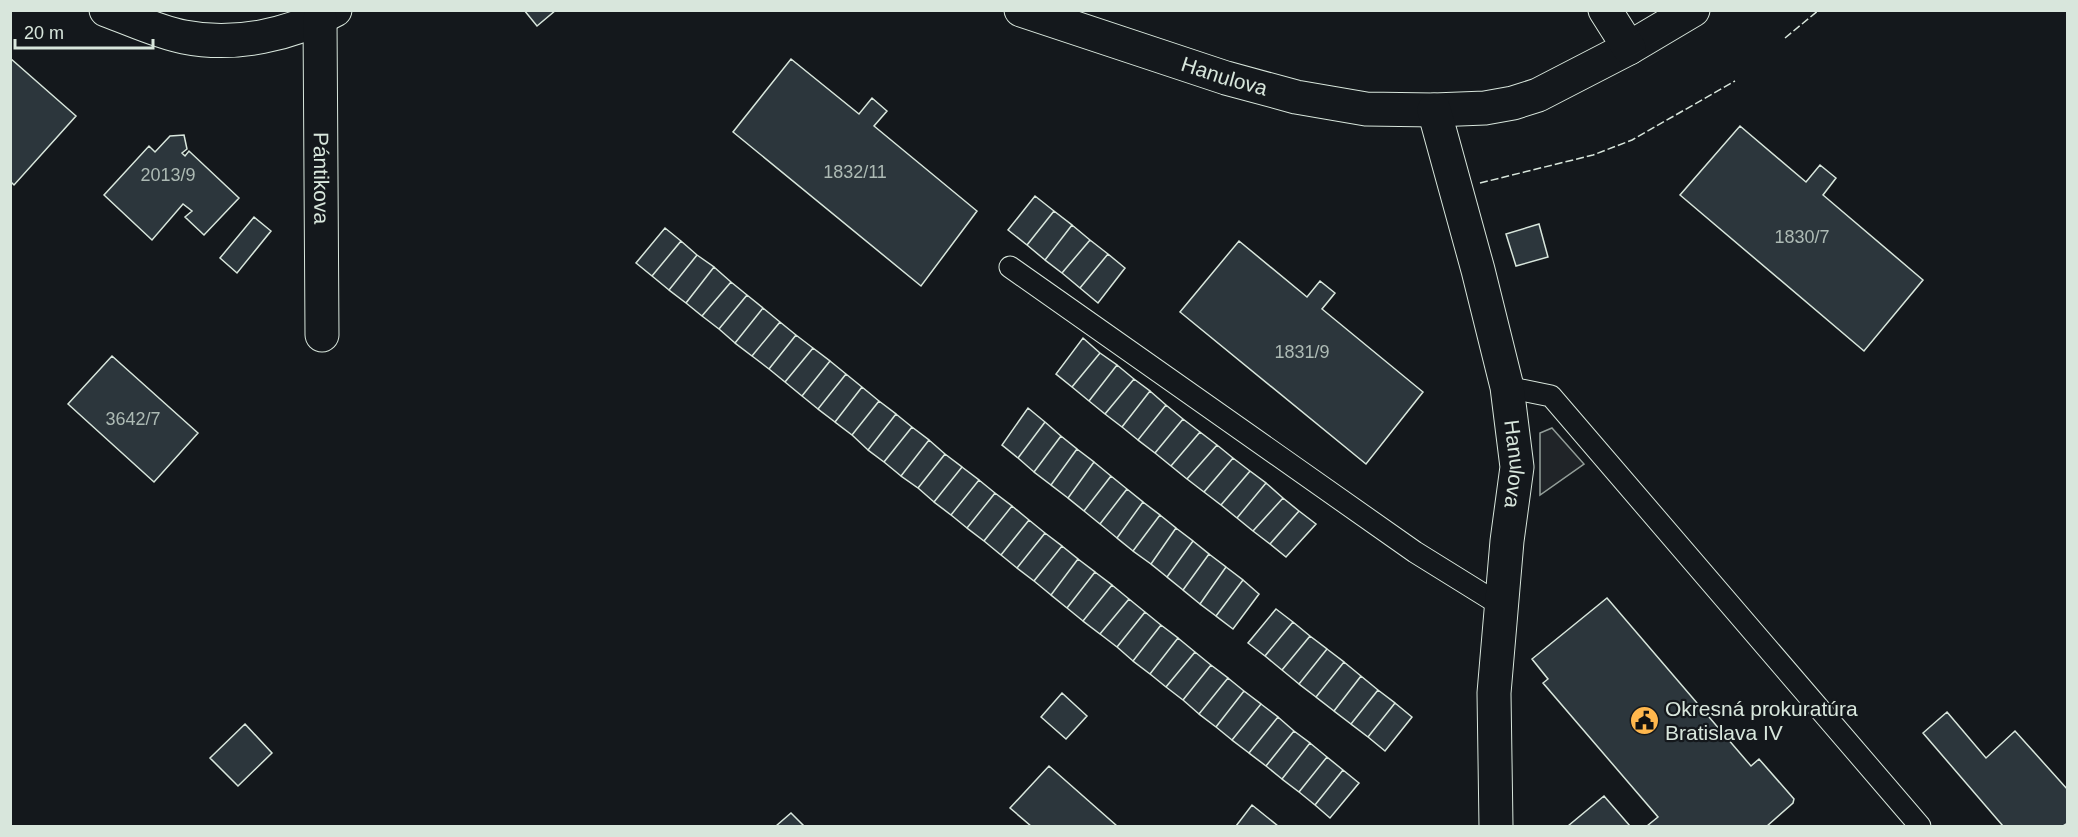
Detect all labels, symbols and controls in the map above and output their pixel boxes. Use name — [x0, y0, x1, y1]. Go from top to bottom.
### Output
scale bar — [15, 12, 153, 50]
text: 20 m — [24, 23, 64, 43]
street label: Hanulova — [1179, 52, 1270, 100]
street label: Pántikova — [310, 132, 333, 225]
house number: 1832/11 — [823, 162, 887, 182]
house number: 2013/9 — [140, 165, 196, 185]
house number: 1830/7 — [1774, 227, 1830, 247]
house number: 1831/9 — [1274, 342, 1330, 362]
house number: 3642/7 — [105, 409, 161, 429]
street label: Hanulova — [1500, 418, 1529, 510]
place label: Okresná prokuratúra Bratislava IV — [1665, 697, 1858, 744]
public building icon: Okresná prokuratúra Bratislava IV — [1628, 705, 1660, 737]

